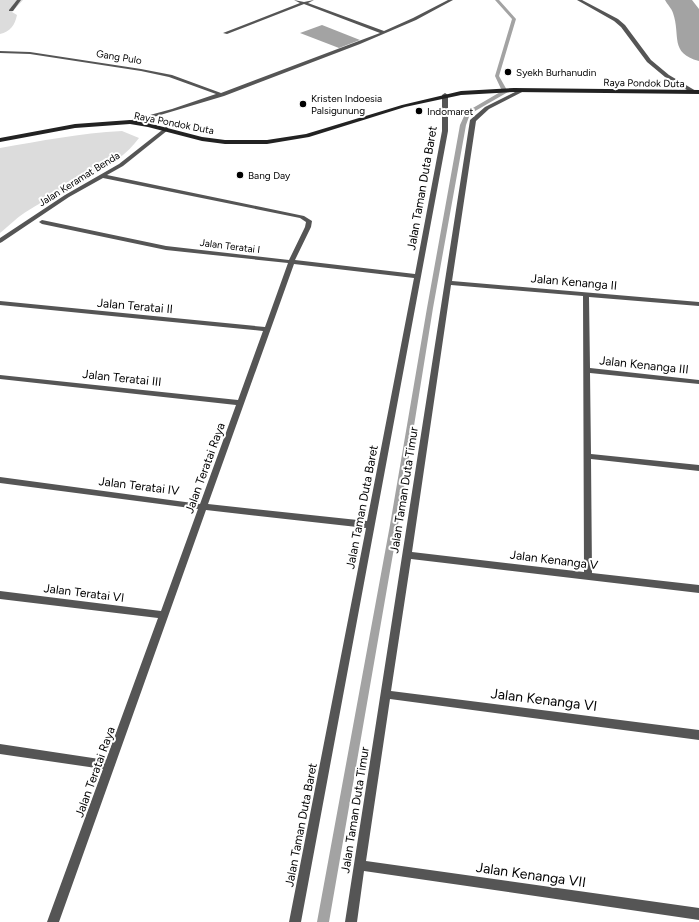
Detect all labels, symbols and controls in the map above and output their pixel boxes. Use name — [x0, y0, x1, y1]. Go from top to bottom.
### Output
street label: Gang Pulo — [95, 47, 143, 67]
place label: Syekh Burhanudin — [516, 66, 597, 79]
marker: Syekh Burhanudin — [503, 67, 513, 77]
street label: Raya Pondok Duta — [603, 76, 685, 90]
place label: Kristen Indoesia Palsigunung — [311, 92, 382, 117]
marker: Kristen Indoesia Palsigunung — [298, 99, 308, 109]
place label: Indomaret — [427, 105, 473, 118]
marker: Indomaret — [414, 106, 424, 116]
street label: Raya Pondok Duta — [133, 109, 215, 137]
street label: Jalan Taman Duta Baret — [404, 124, 440, 251]
street label: Jalan Keramat Benda — [36, 149, 122, 209]
place label: Bang Day — [248, 169, 291, 182]
marker: Bang Day — [235, 170, 245, 180]
street label: Jalan Teratai I — [199, 236, 261, 256]
street label: Jalan Kenanga II — [530, 271, 618, 293]
street label: Jalan Teratai II — [96, 296, 174, 316]
street label: Jalan Kenanga III — [599, 353, 689, 377]
street label: Jalan Teratai III — [82, 367, 162, 389]
street label: Jalan Teratai Raya — [182, 421, 228, 515]
street label: Jalan Taman Duta Timur — [387, 426, 421, 554]
street label: Jalan Taman Duta Baret — [343, 443, 381, 570]
street label: Jalan Teratai IV — [98, 474, 181, 498]
street label: Jalan Kenanga V — [509, 548, 599, 572]
street label: Jalan Teratai VI — [43, 581, 125, 605]
street label: Jalan Kenanga VI — [490, 685, 598, 715]
street label: Jalan Teratai Raya — [72, 725, 118, 819]
street label: Jalan Taman Duta Timur — [338, 746, 372, 874]
street label: Jalan Taman Duta Baret — [282, 761, 320, 888]
street label: Jalan Kenanga VII — [475, 859, 587, 891]

